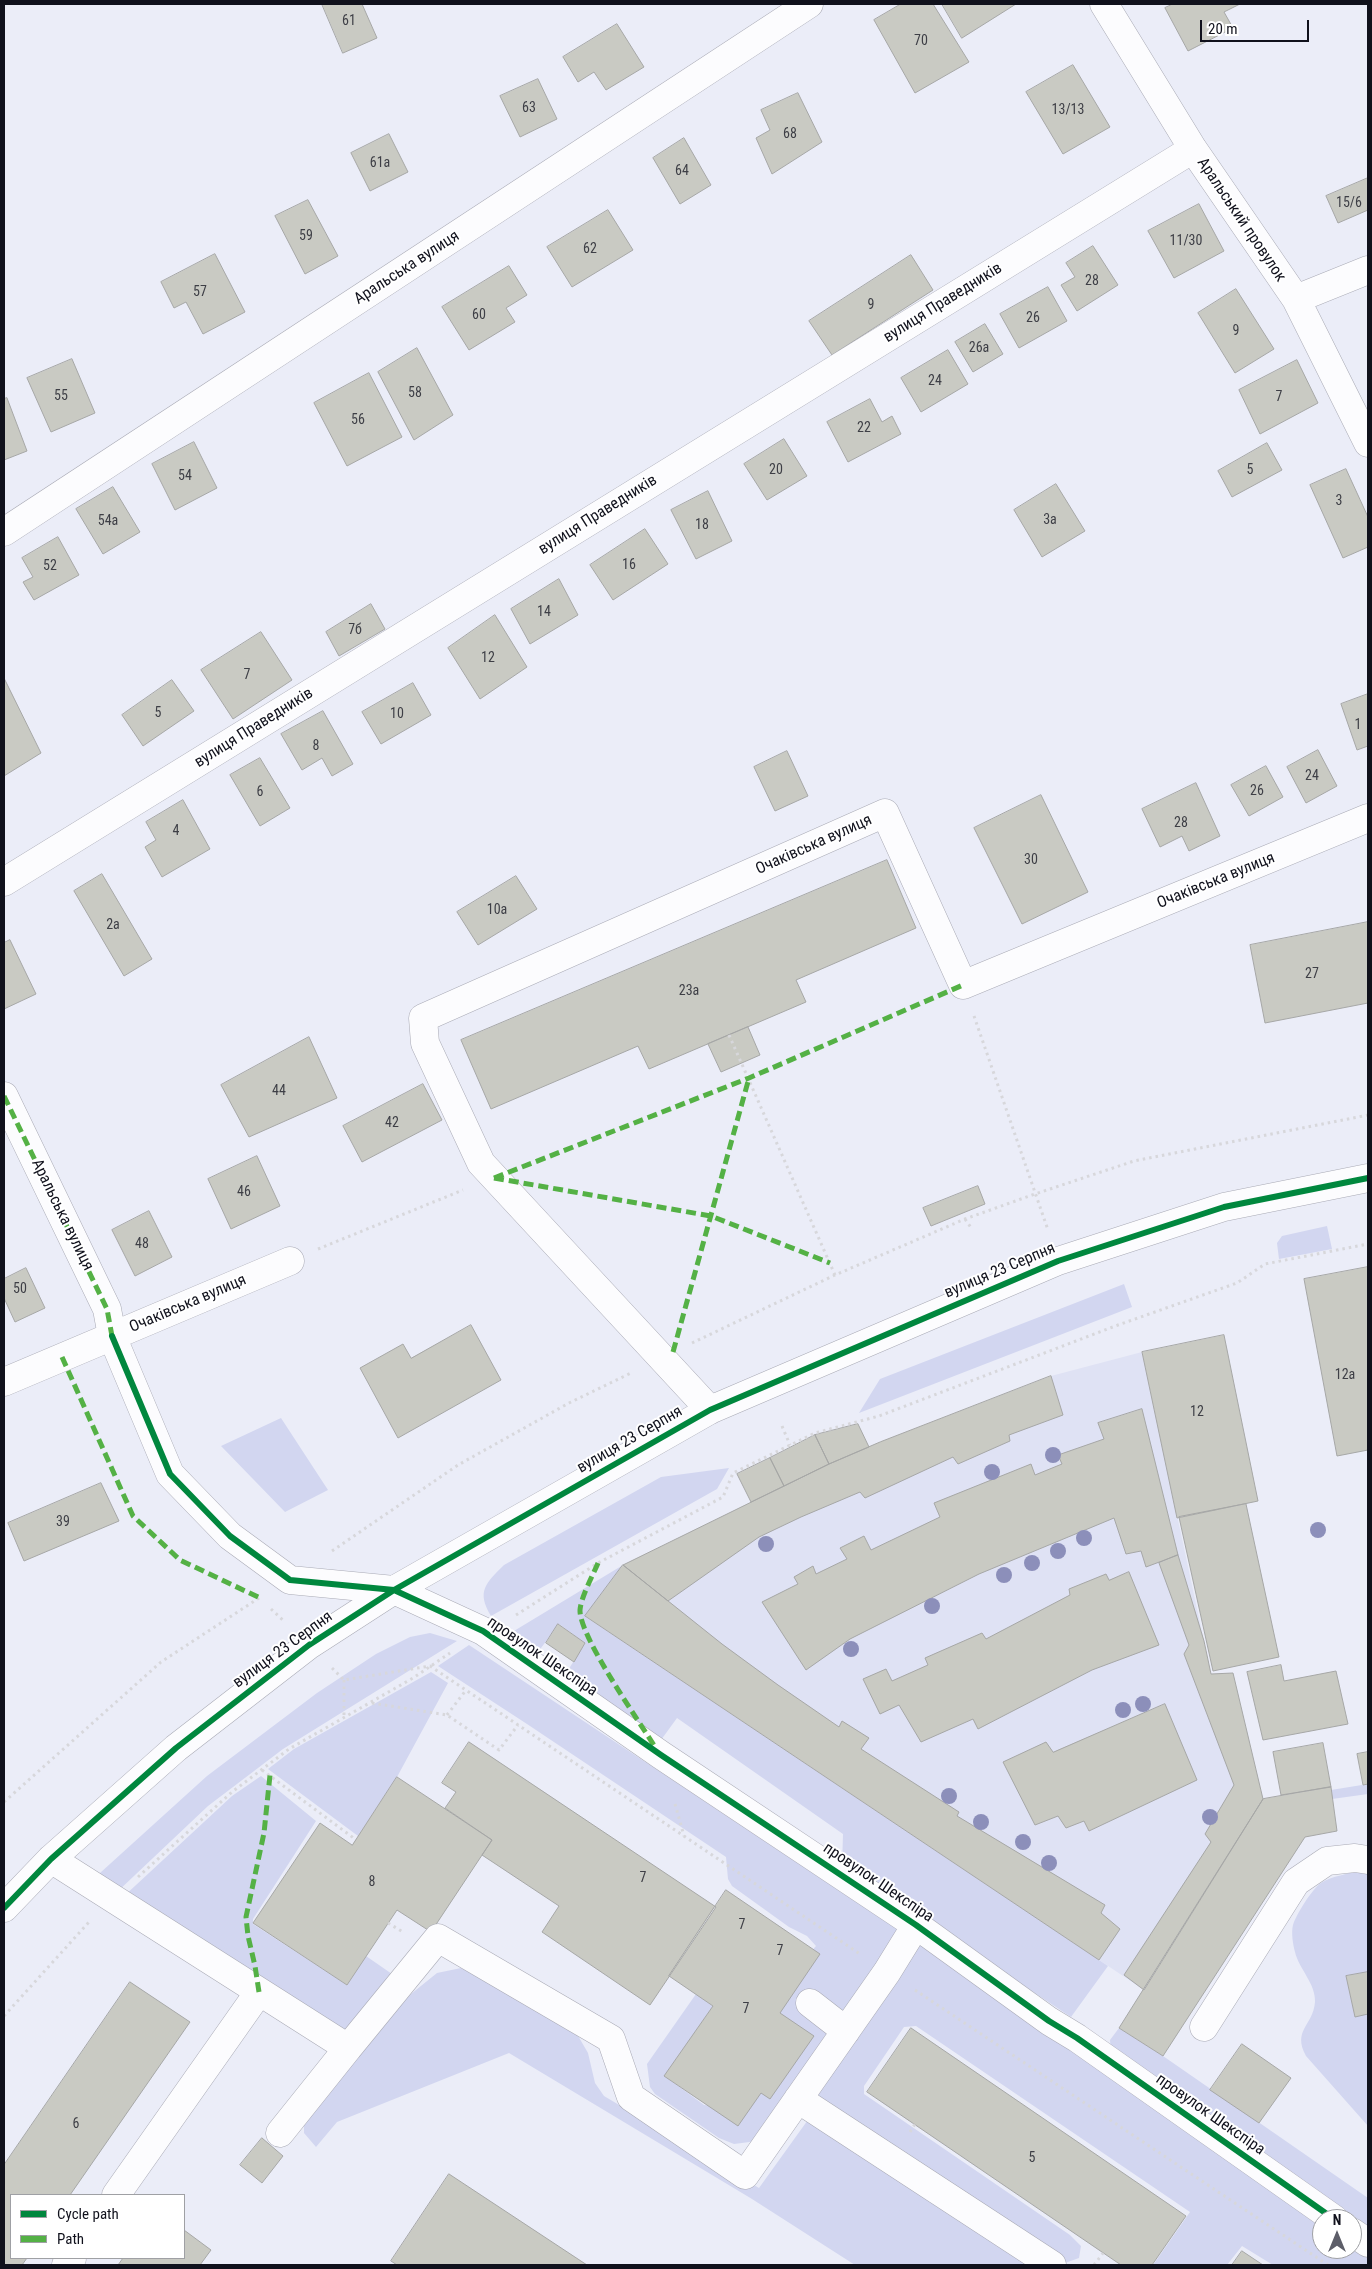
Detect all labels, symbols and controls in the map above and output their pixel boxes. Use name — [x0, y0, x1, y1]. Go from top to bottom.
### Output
scale bar — [1202, 10, 1311, 42]
house number: 61 — [342, 13, 356, 29]
text: 20 m — [1208, 20, 1238, 38]
house number: 70 — [914, 33, 928, 49]
house number: 63 — [522, 100, 536, 116]
house number: 13/13 — [1052, 102, 1084, 118]
house number: 68 — [783, 126, 797, 142]
street label: Аральський провулок — [1192, 154, 1290, 286]
house number: 61а — [370, 155, 390, 171]
house number: 64 — [675, 163, 689, 179]
house number: 15/6 — [1336, 195, 1362, 211]
street label: Аральська вулиця — [351, 227, 463, 309]
house number: 59 — [299, 228, 313, 244]
house number: 11/30 — [1170, 233, 1202, 249]
house number: 62 — [583, 241, 597, 257]
street label: вулиця Праведників — [880, 259, 1006, 347]
house number: 28 — [1085, 273, 1099, 289]
house number: 57 — [193, 284, 207, 300]
house number: 9 — [868, 297, 874, 313]
house number: 60 — [472, 307, 486, 323]
house number: 26 — [1026, 310, 1040, 326]
house number: 9 — [1233, 323, 1239, 339]
house number: 26а — [969, 340, 989, 356]
house number: 24 — [928, 373, 942, 389]
house number: 58 — [408, 385, 422, 401]
house number: 55 — [54, 388, 68, 404]
house number: 7 — [1276, 389, 1282, 405]
house number: 56 — [351, 412, 365, 428]
house number: 22 — [857, 420, 871, 436]
house number: 20 — [769, 462, 783, 478]
house number: 5 — [1247, 462, 1253, 478]
house number: 54 — [178, 468, 192, 484]
street label: вулиця Праведників — [535, 471, 661, 559]
house number: 3 — [1336, 493, 1342, 509]
house number: 3а — [1043, 512, 1057, 528]
house number: 54а — [98, 513, 118, 529]
house number: 18 — [695, 517, 709, 533]
house number: 16 — [622, 557, 636, 573]
house number: 52 — [43, 558, 57, 574]
house number: 14 — [537, 604, 551, 620]
house number: 7б — [348, 622, 362, 638]
house number: 12 — [481, 650, 495, 666]
house number: 7 — [244, 667, 250, 683]
street label: вулиця Праведників — [191, 684, 317, 772]
house number: 5 — [155, 705, 161, 721]
house number: 10 — [390, 706, 404, 722]
house number: 1 — [1355, 717, 1361, 733]
house number: 8 — [313, 738, 319, 754]
house number: 24 — [1305, 768, 1319, 784]
house number: 26 — [1250, 783, 1264, 799]
house number: 6 — [257, 784, 263, 800]
street label: Очаківська вулиця — [753, 811, 875, 879]
house number: 28 — [1174, 815, 1188, 831]
house number: 4 — [173, 823, 179, 839]
street label: Очаківська вулиця — [1154, 849, 1278, 913]
house number: 30 — [1024, 852, 1038, 868]
house number: 10а — [487, 902, 507, 918]
house number: 2а — [106, 917, 120, 933]
house number: 27 — [1305, 966, 1319, 982]
house number: 23а — [679, 983, 699, 999]
house number: 44 — [272, 1083, 286, 1099]
house number: 42 — [385, 1115, 399, 1131]
street label: Аральська вулиця — [27, 1156, 97, 1274]
house number: 46 — [237, 1184, 251, 1200]
house number: 48 — [135, 1236, 149, 1252]
street label: вулиця 23 Серпня — [942, 1239, 1058, 1303]
street label: Очаківська вулиця — [127, 1271, 249, 1337]
house number: 50 — [13, 1281, 27, 1297]
house number: 12а — [1335, 1367, 1355, 1383]
street label: вулиця 23 Серпня — [574, 1402, 686, 1478]
house number: 12 — [1190, 1404, 1204, 1420]
house number: 39 — [56, 1514, 70, 1530]
street label: вулиця 23 Серпня — [229, 1607, 337, 1693]
street label: провулок Шекспіра — [483, 1613, 601, 1701]
street label: провулок Шекспіра — [819, 1839, 937, 1927]
house number: 7 — [640, 1870, 646, 1886]
house number: 8 — [369, 1874, 375, 1890]
house number: 7 — [739, 1917, 745, 1933]
house number: 7 — [777, 1943, 783, 1959]
house number: 7 — [743, 2001, 749, 2017]
street label: провулок Шекспіра — [1152, 2070, 1268, 2160]
house number: 6 — [73, 2116, 79, 2132]
house number: 5 — [1029, 2150, 1035, 2166]
legend — [10, 2194, 185, 2259]
text: Cycle path — [57, 2205, 119, 2223]
north arrow — [1312, 2209, 1362, 2259]
text: N — [1333, 2212, 1341, 2228]
text: Path — [57, 2230, 84, 2248]

